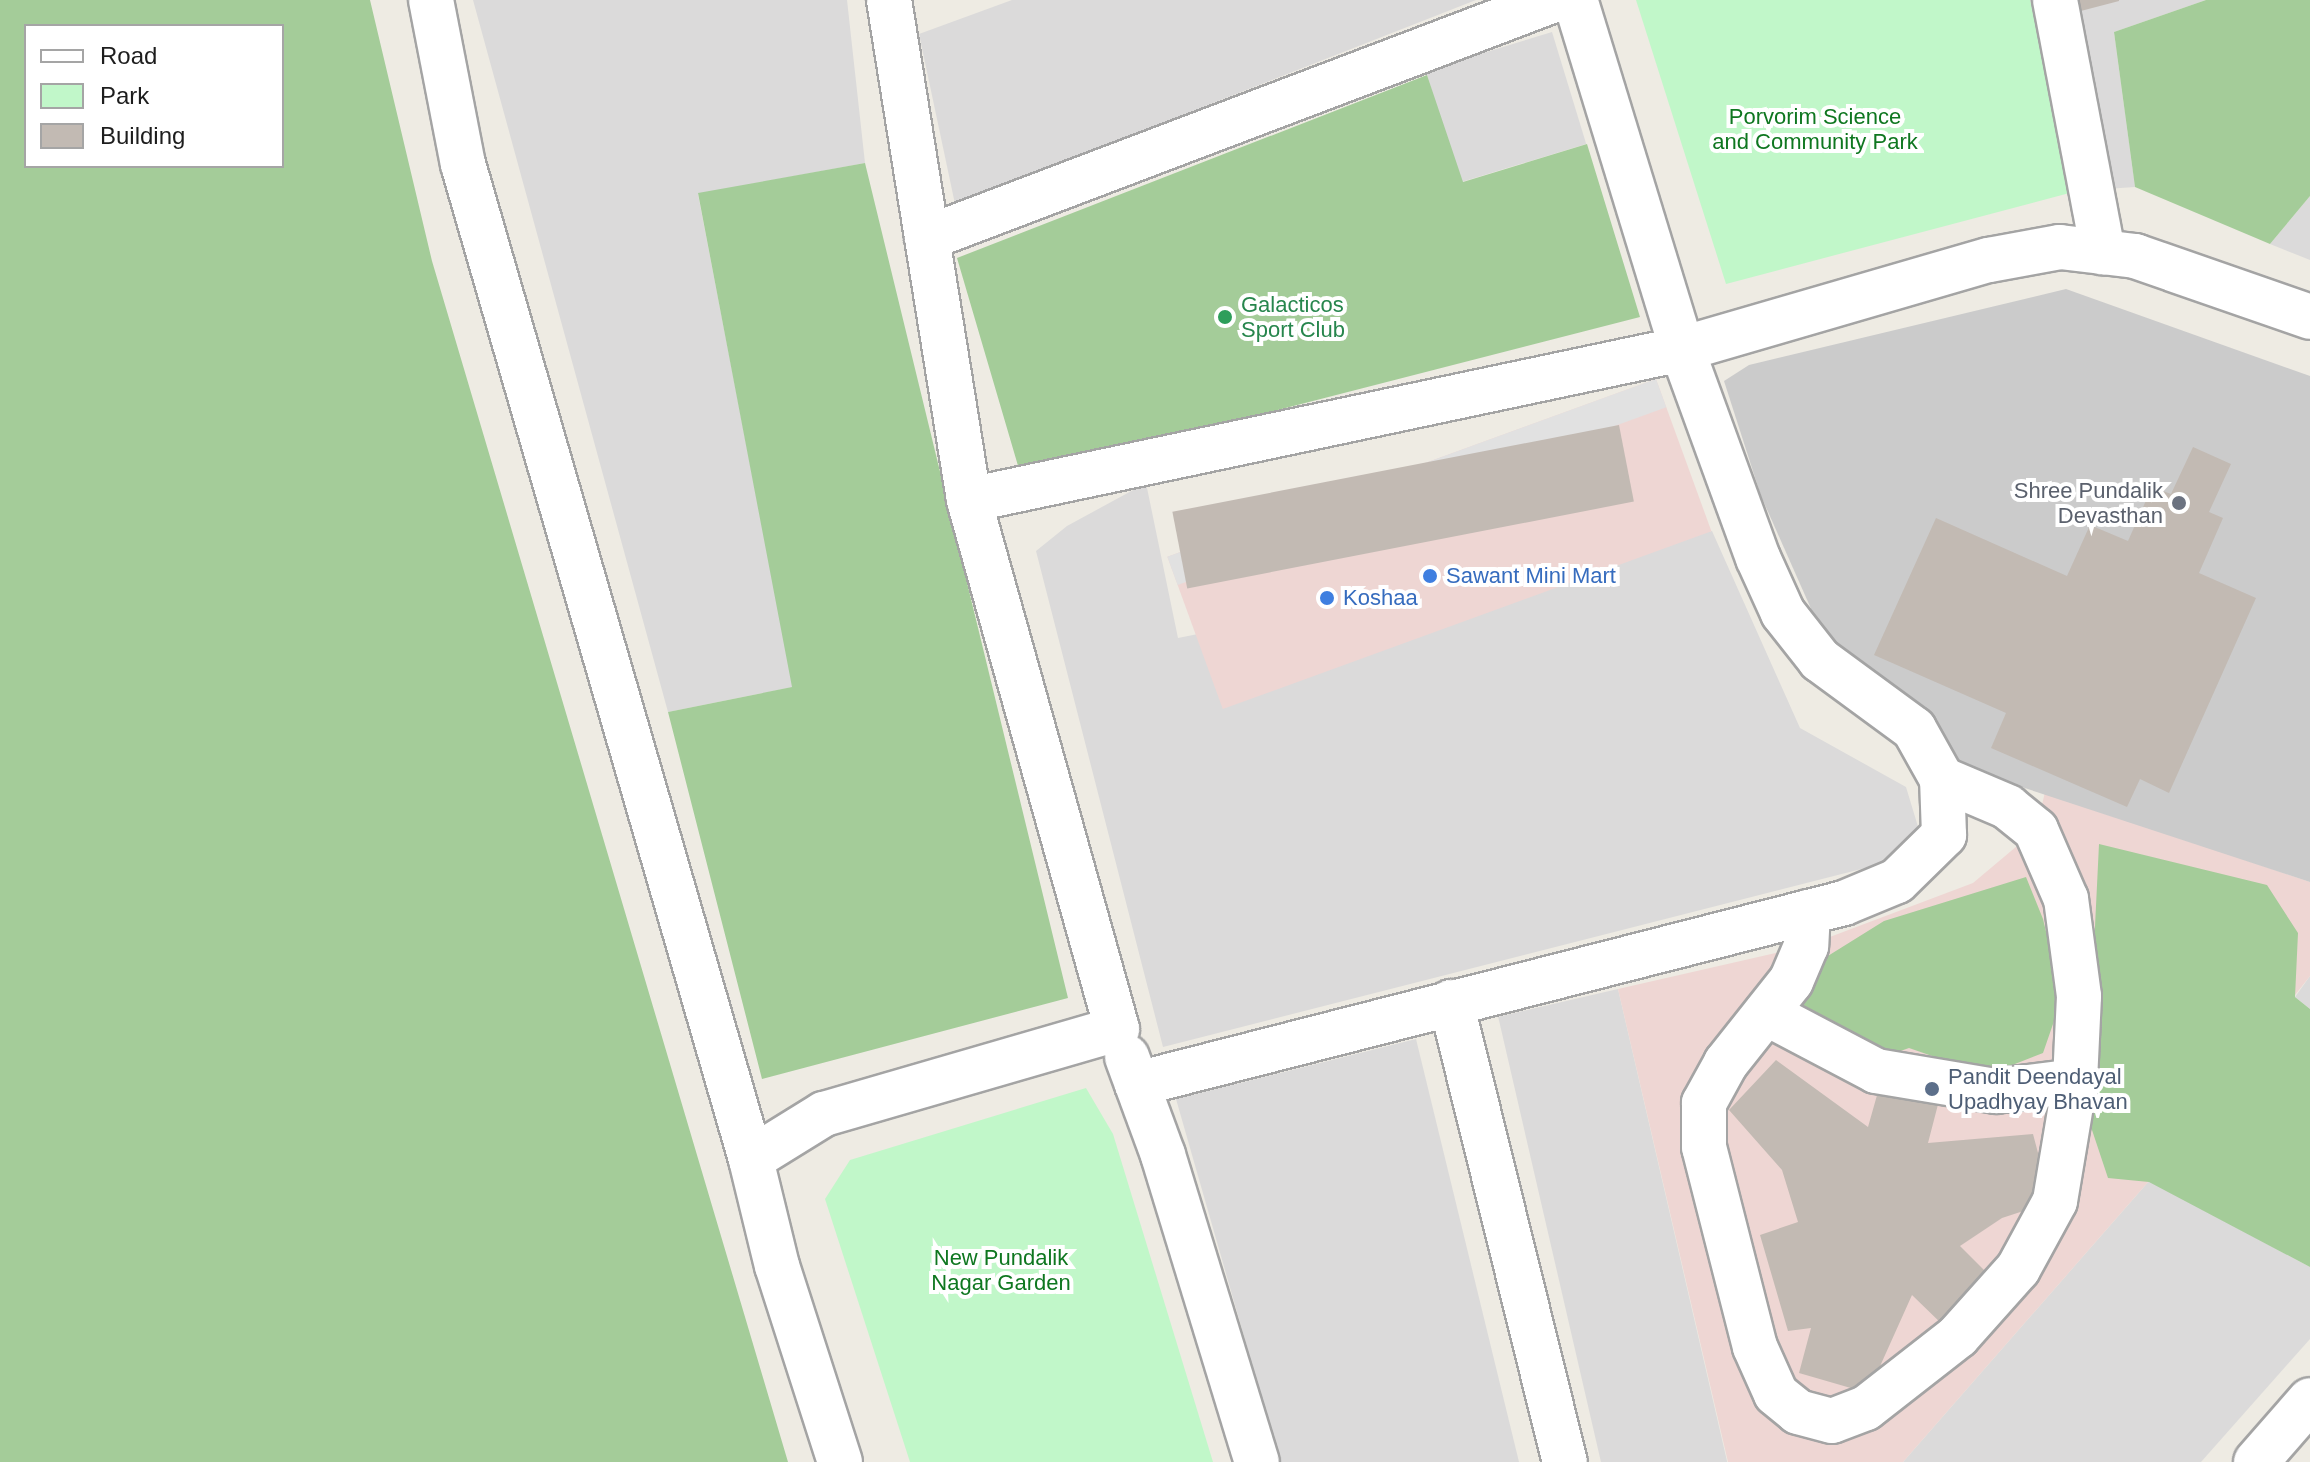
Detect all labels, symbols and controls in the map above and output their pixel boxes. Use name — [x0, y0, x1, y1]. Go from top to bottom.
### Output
legend — [24, 24, 284, 168]
text: Road — [100, 42, 157, 69]
text: Park — [100, 82, 149, 109]
park label: Porvorim Science and Community Park — [1712, 103, 1918, 154]
text: Building — [100, 122, 185, 149]
place label: Galacticos Sport Club — [1241, 291, 1345, 342]
marker: Galacticos Sport Club — [1216, 308, 1234, 326]
place label: Shree Pundalik Devasthan — [2014, 477, 2163, 528]
marker: Shree Pundalik Devasthan — [2170, 494, 2188, 512]
place label: Sawant Mini Mart — [1446, 563, 1616, 589]
marker: Sawant Mini Mart — [1421, 567, 1439, 585]
place label: Koshaa — [1343, 585, 1418, 611]
marker: Koshaa — [1318, 589, 1336, 607]
place label: Pandit Deendayal Upadhyay Bhavan — [1948, 1063, 2128, 1114]
marker: Pandit Deendayal Upadhyay Bhavan — [1923, 1080, 1941, 1098]
park label: New Pundalik Nagar Garden — [931, 1244, 1071, 1296]

